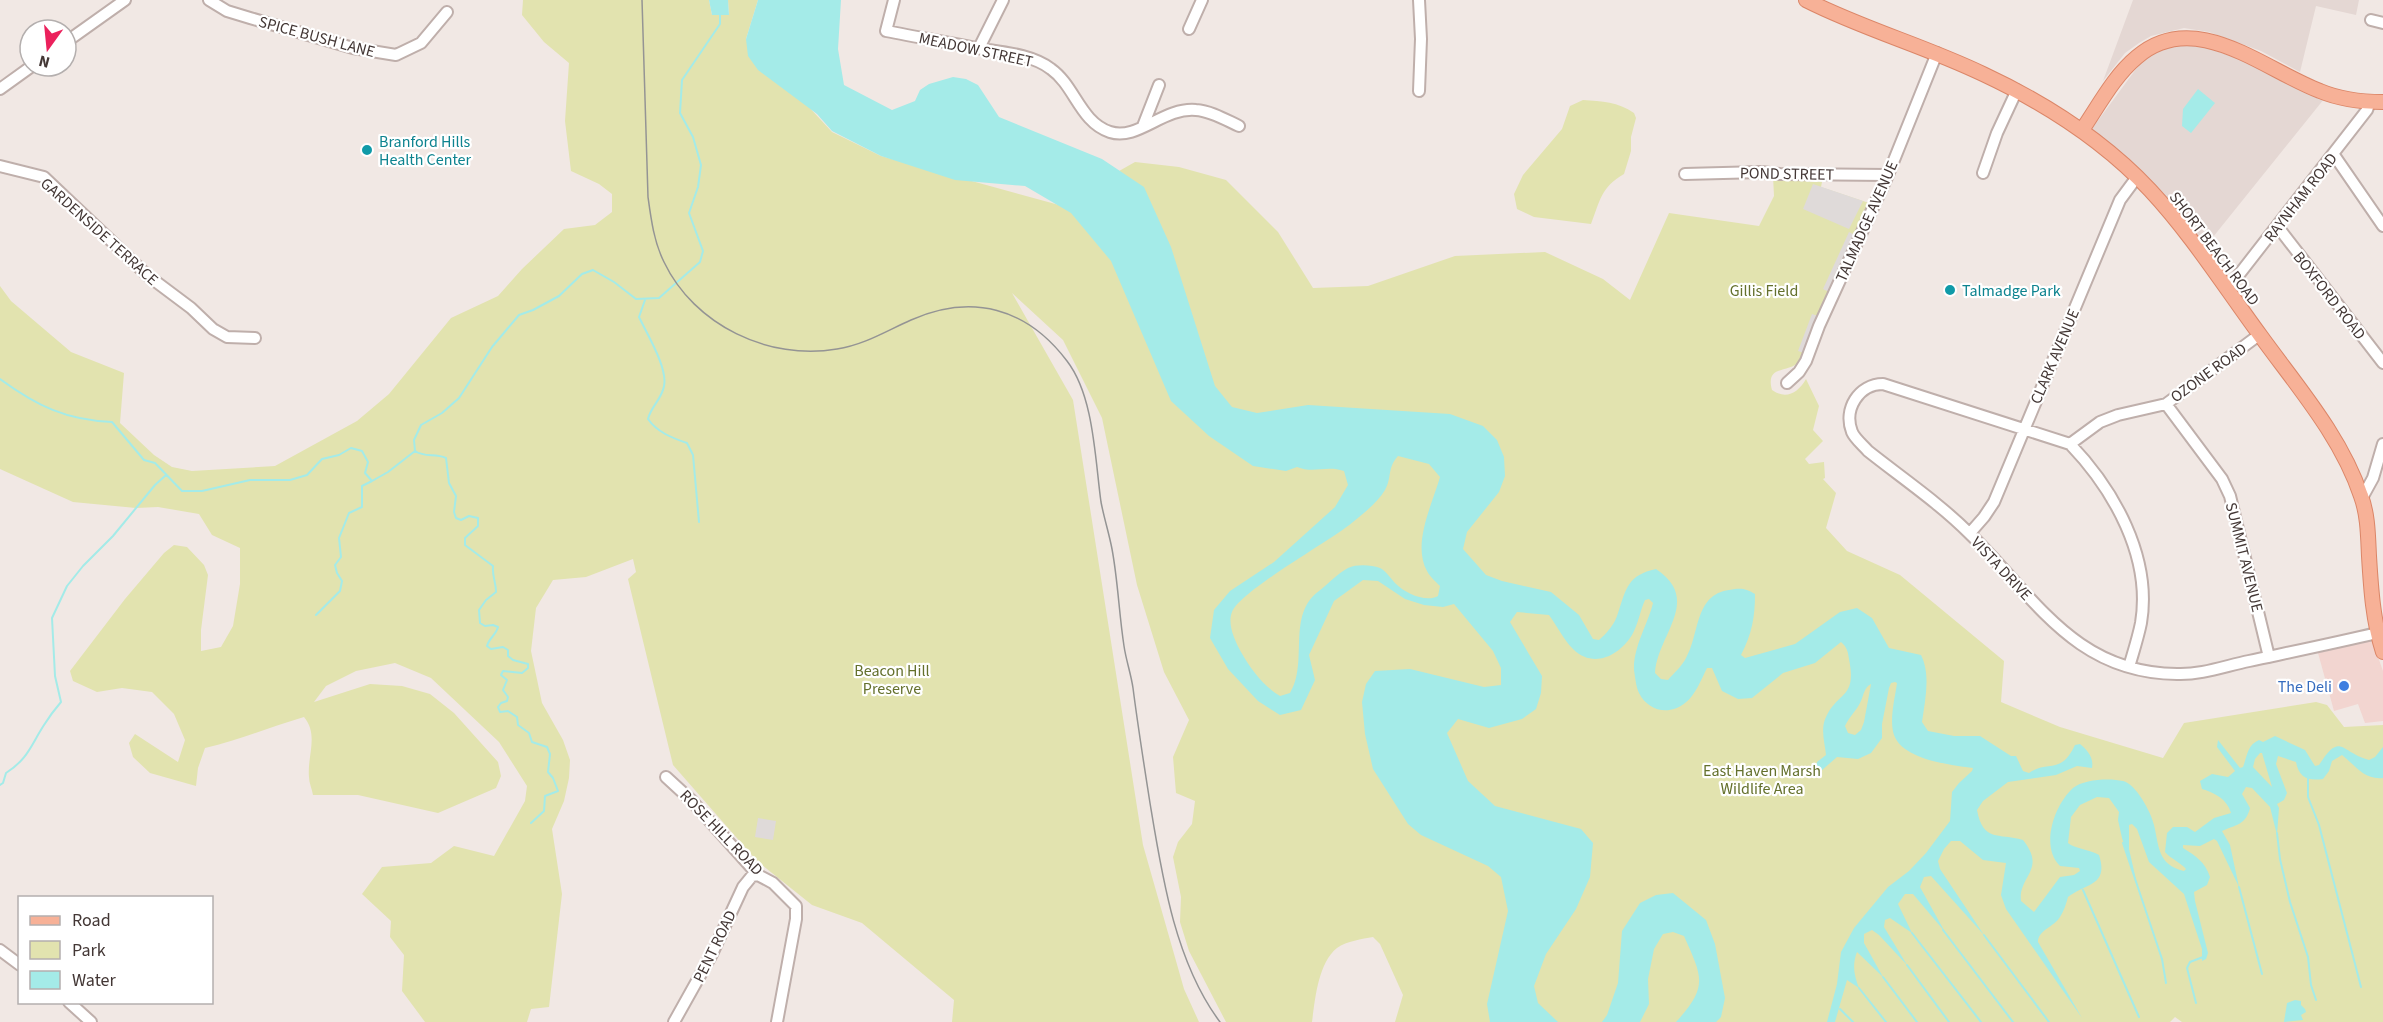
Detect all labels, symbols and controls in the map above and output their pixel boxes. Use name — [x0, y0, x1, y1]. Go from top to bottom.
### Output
street label: SPICE BUSH LANE — [256, 11, 377, 63]
north arrow — [18, 18, 78, 78]
street label: MEADOW STREET — [917, 27, 1035, 73]
text: N — [36, 50, 52, 74]
place label: Branford Hills Health Center — [379, 131, 472, 171]
marker: Branford Hills Health Center — [360, 143, 374, 157]
street label: RAYNHAM ROAD — [2259, 148, 2343, 247]
street label: TALMADGE AVENUE — [1830, 157, 1903, 285]
street label: POND STREET — [1740, 162, 1835, 186]
street label: GARDENSIDE TERRACE — [36, 173, 163, 291]
street label: SHORT BEACH ROAD — [2164, 187, 2264, 310]
street label: BOXFORD ROAD — [2288, 247, 2371, 345]
park label: Gillis Field — [1730, 280, 1798, 302]
place label: Talmadge Park — [1962, 280, 2061, 302]
marker: Talmadge Park — [1943, 283, 1957, 297]
street label: CLARK AVENUE — [2025, 305, 2085, 407]
street label: OZONE ROAD — [2166, 338, 2251, 408]
street label: SUMMIT AVENUE — [2220, 500, 2268, 614]
street label: VISTA DRIVE — [1966, 532, 2037, 606]
park label: Beacon Hill Preserve — [854, 660, 930, 700]
place label: The Deli — [2278, 676, 2332, 698]
marker: The Deli — [2337, 679, 2351, 693]
park label: East Haven Marsh Wildlife Area — [1703, 760, 1821, 800]
street label: ROSE HILL ROAD — [675, 785, 768, 881]
legend — [18, 896, 213, 1004]
street label: PENT ROAD — [688, 907, 742, 986]
text: Road — [72, 908, 111, 933]
text: Park — [72, 938, 106, 963]
text: Water — [72, 968, 116, 993]

